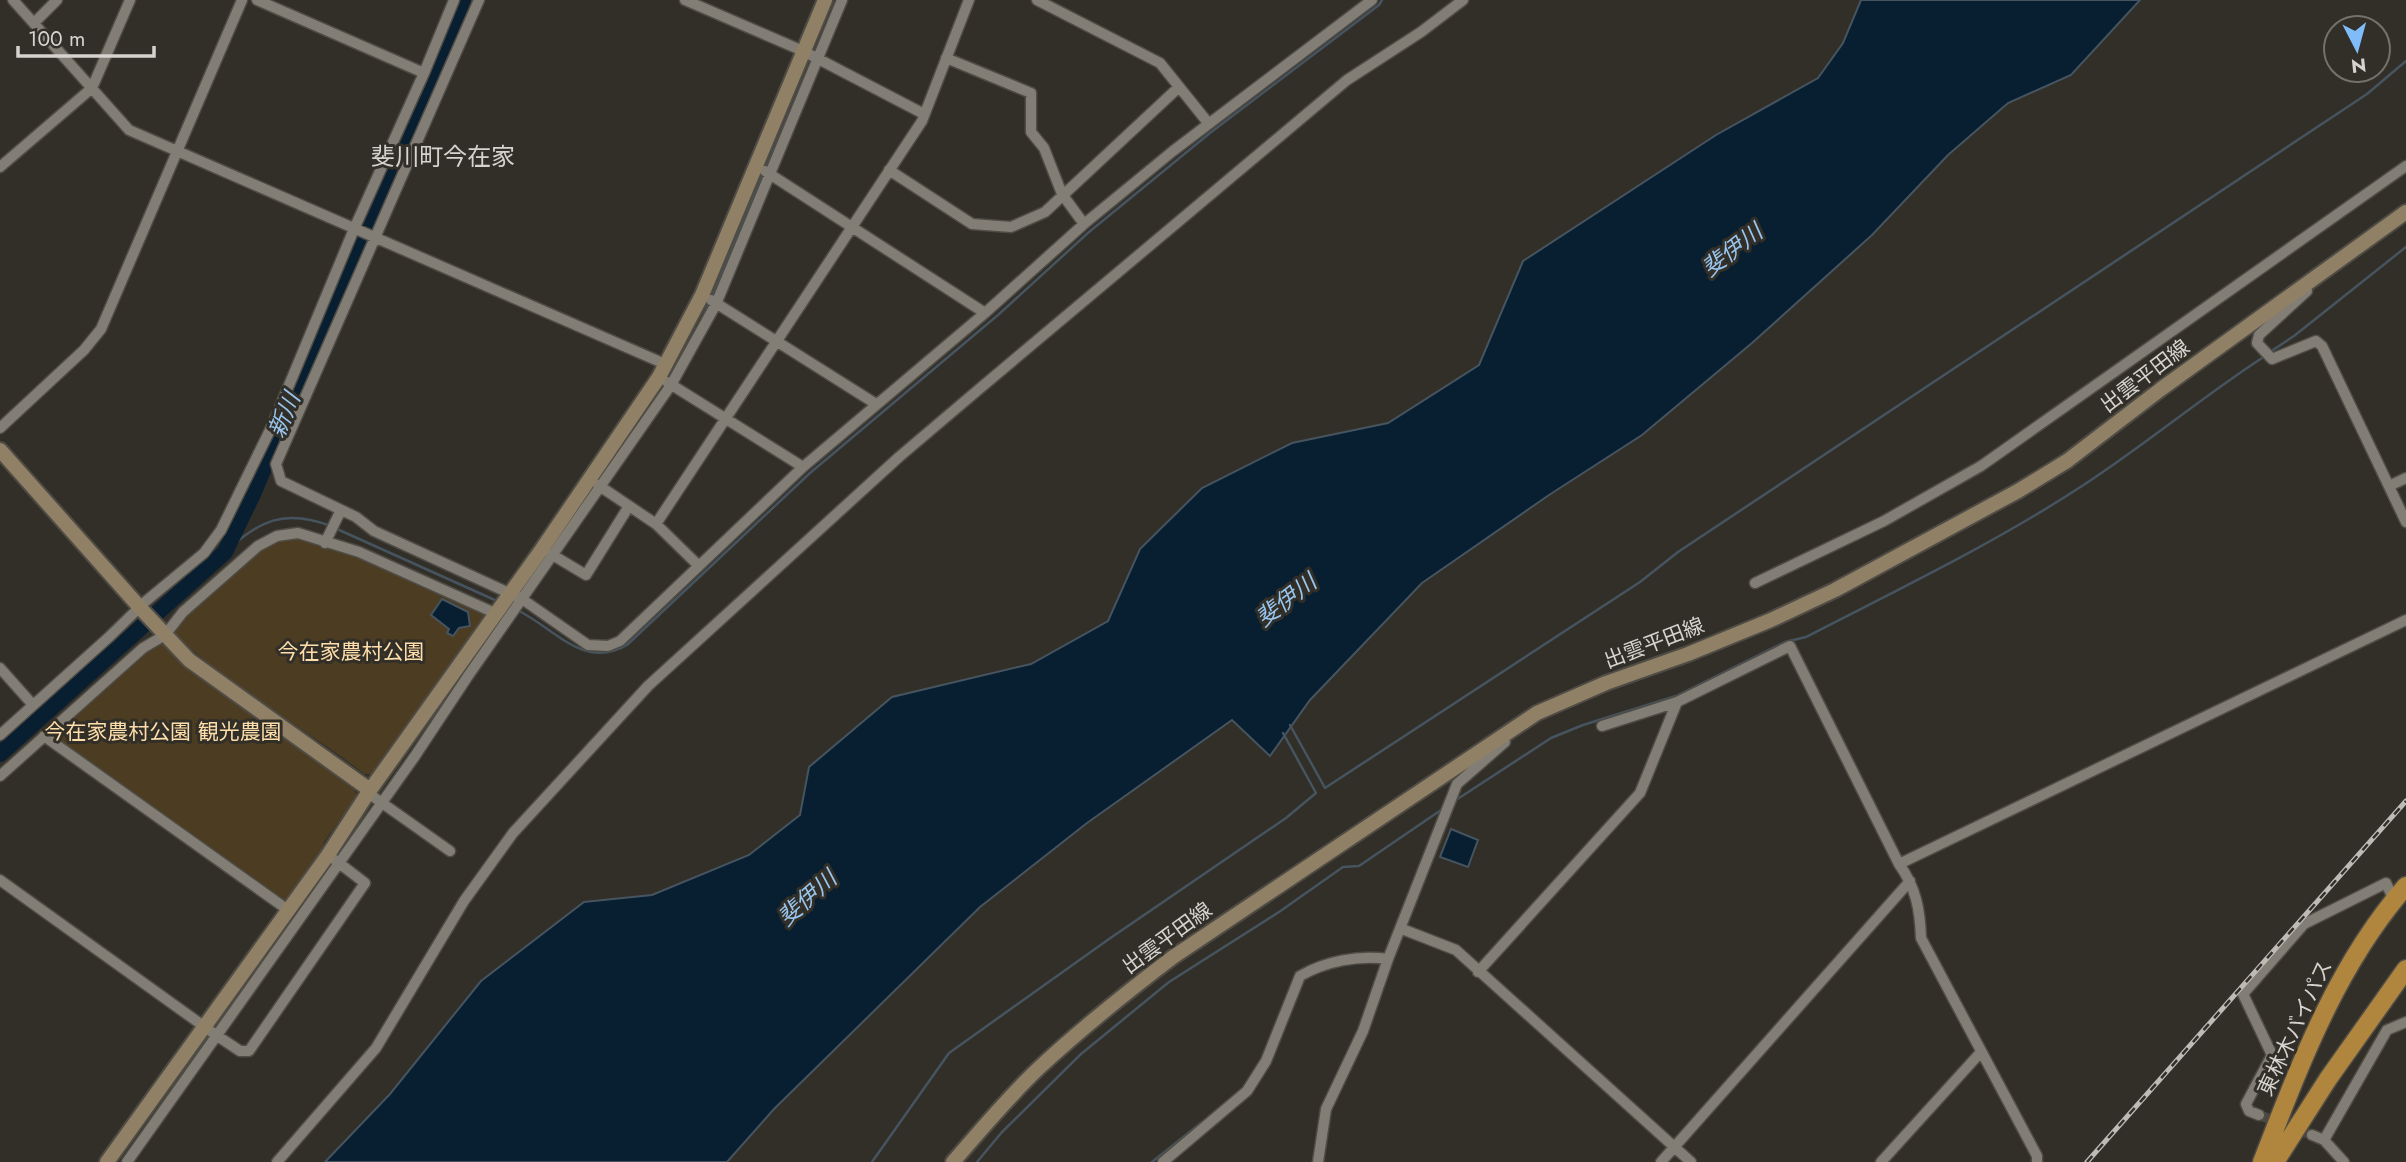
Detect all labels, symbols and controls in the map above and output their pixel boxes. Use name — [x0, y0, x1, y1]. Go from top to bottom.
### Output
scale bar — [18, 14, 154, 58]
north arrow — [2322, 14, 2392, 84]
text: 100 m — [28, 24, 85, 54]
text: N — [2350, 51, 2368, 80]
district label: 斐川町今在家 — [371, 139, 515, 174]
water label: 斐伊川 — [1694, 214, 1772, 285]
street label: 出雲平田線 — [2094, 332, 2196, 420]
water label: 新川 — [259, 384, 310, 443]
water label: 斐伊川 — [1248, 564, 1326, 635]
street label: 出雲平田線 — [1600, 610, 1708, 676]
park label: 今在家農村公園 — [278, 637, 425, 667]
park label: 今在家農村公園 観光農園 — [44, 717, 282, 747]
water label: 斐伊川 — [770, 860, 846, 934]
street label: 出雲平田線 — [1116, 895, 1218, 981]
street label: 東林木バイパス — [2250, 955, 2340, 1101]

